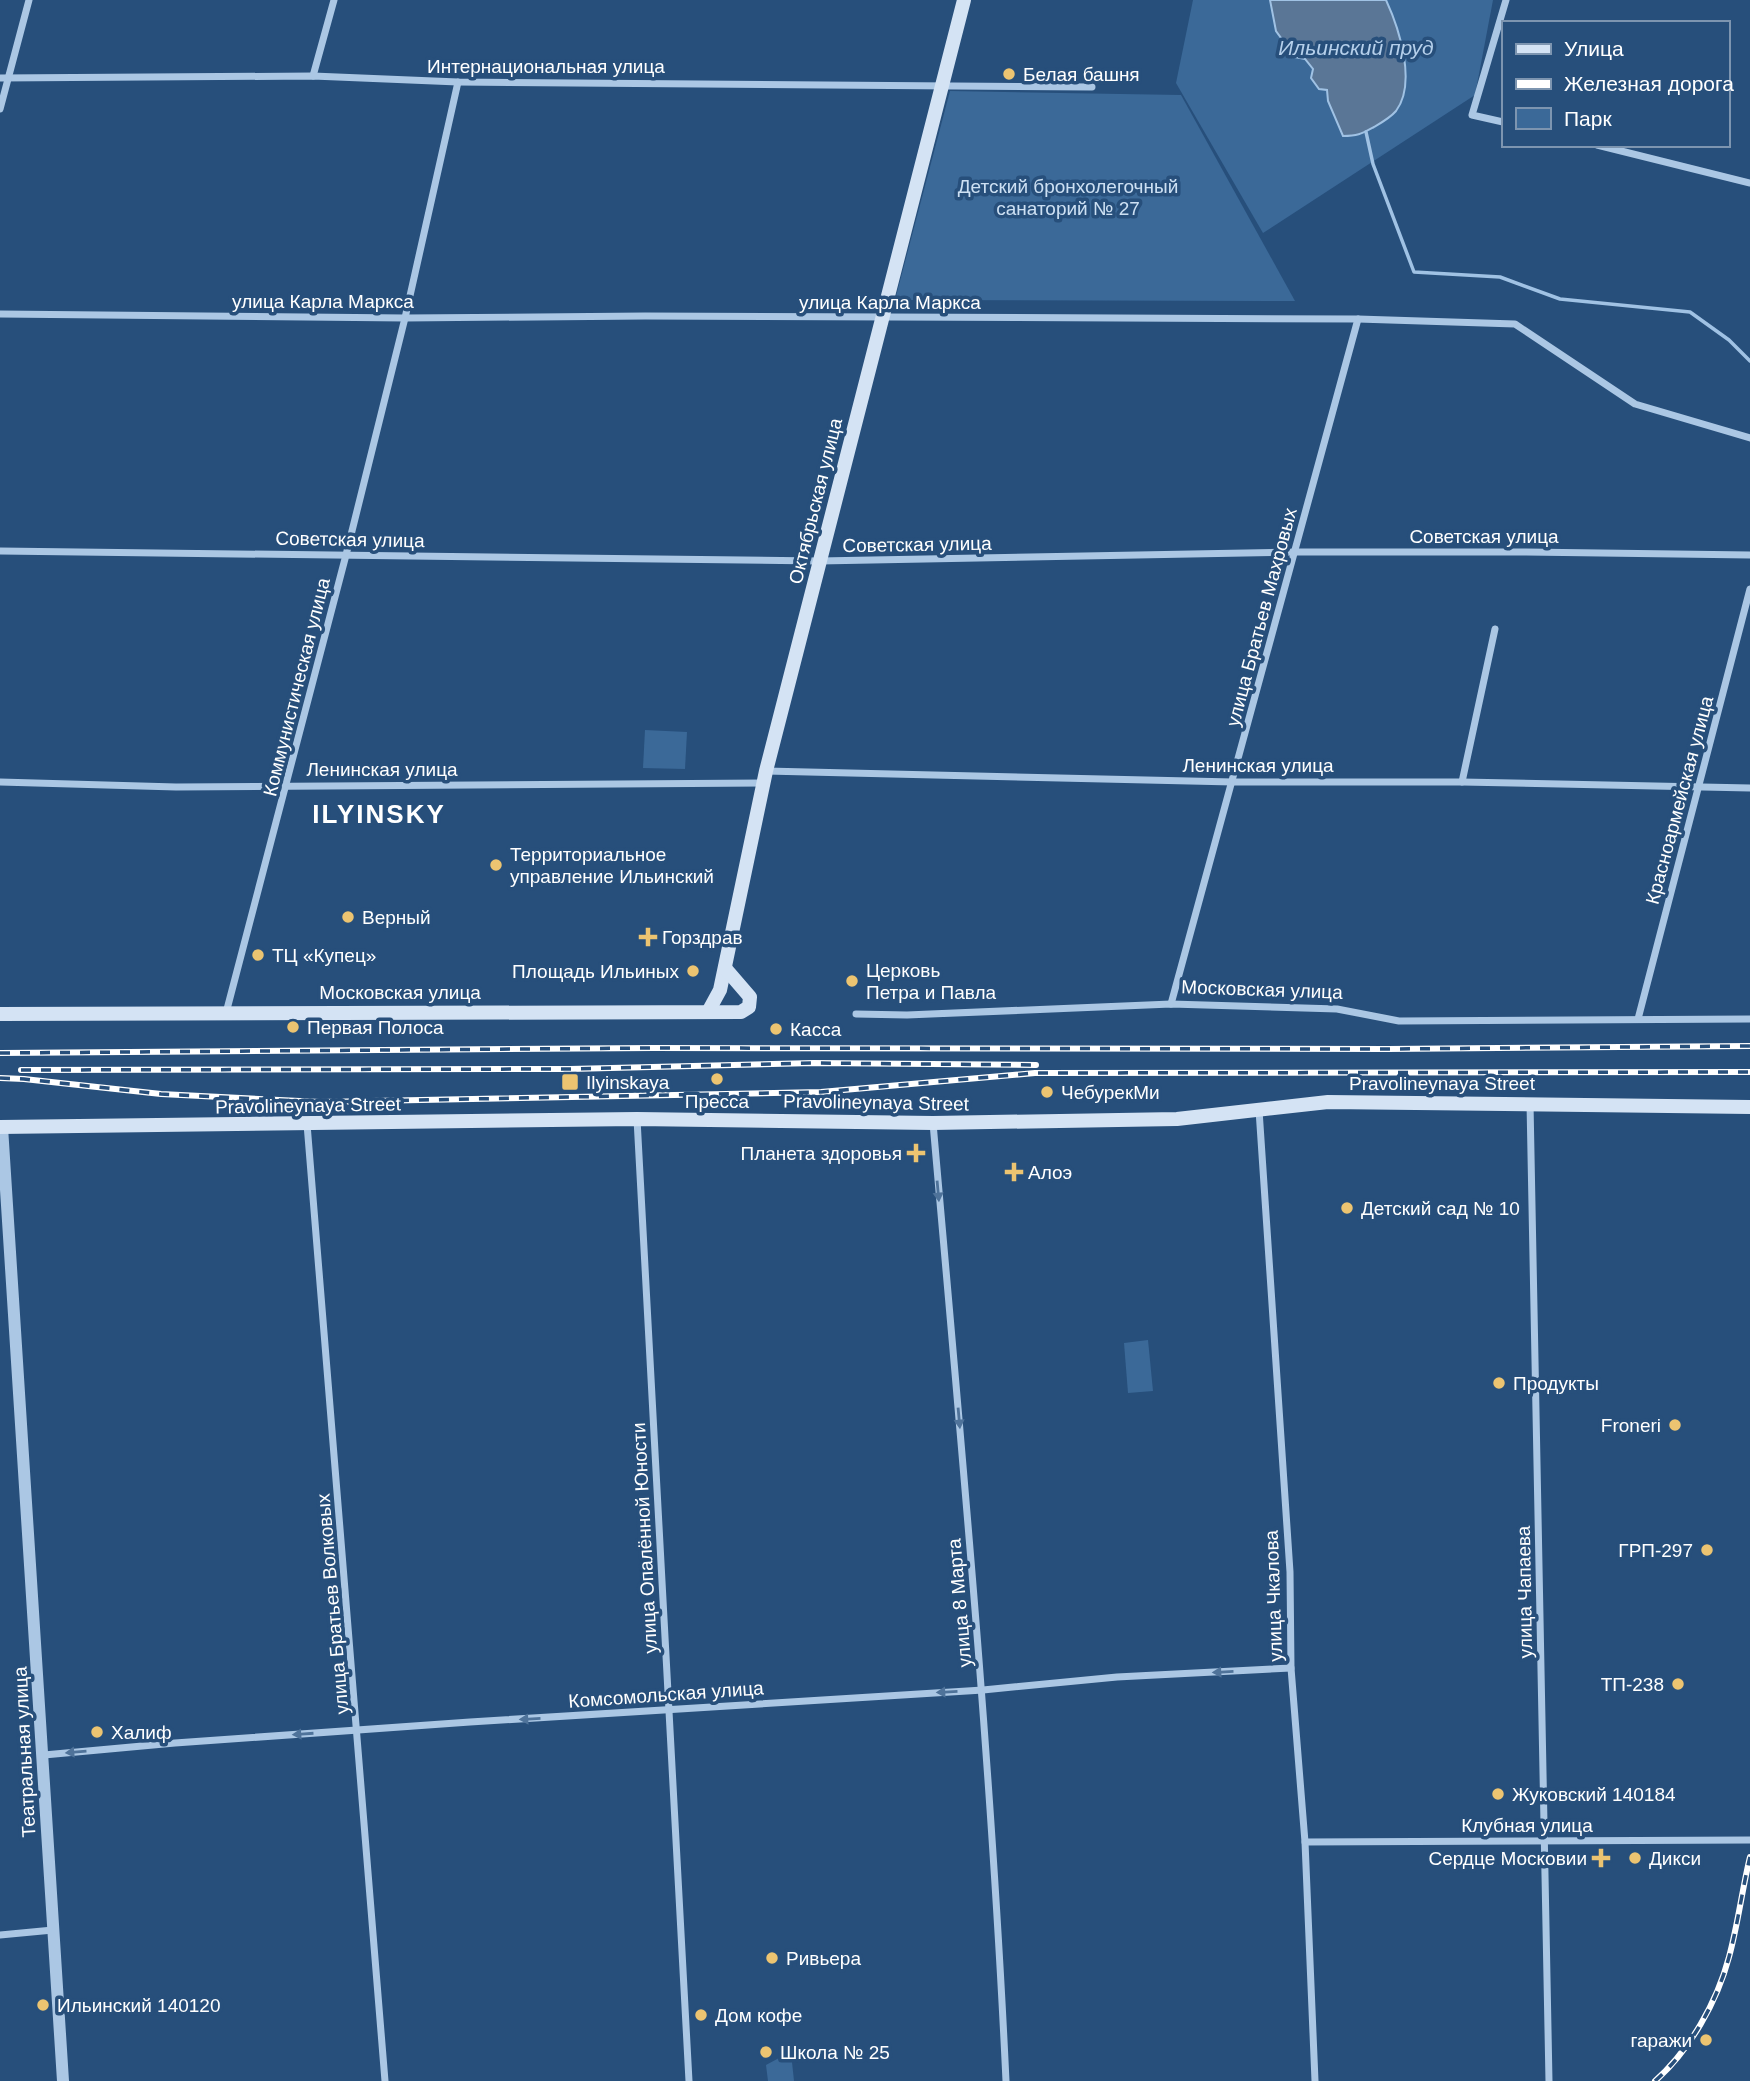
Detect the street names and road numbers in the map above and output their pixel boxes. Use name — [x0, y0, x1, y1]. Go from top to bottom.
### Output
street label: Интернациональная улица — [427, 56, 665, 77]
street label: улица Карла Маркса — [232, 291, 414, 312]
street label: улица Карла Маркса — [799, 292, 981, 313]
street label: Октябрьская улица — [785, 416, 846, 586]
street label: улица Братьев Махровых — [1222, 505, 1301, 729]
street label: Советская улица — [1409, 526, 1559, 547]
street label: Советская улица — [275, 528, 425, 551]
street label: Советская улица — [842, 533, 992, 556]
street label: Коммунистическая улица — [259, 575, 334, 799]
street label: Красноармейская улица — [1642, 693, 1718, 907]
street label: Ленинская улица — [1182, 755, 1334, 776]
street label: Ленинская улица — [306, 759, 458, 780]
street label: Московская улица — [1181, 976, 1344, 1003]
street label: Московская улица — [319, 982, 481, 1003]
street label: Pravolineynaya Street — [1349, 1073, 1536, 1094]
street label: Pravolineynaya Street — [783, 1090, 970, 1115]
street label: Pravolineynaya Street — [215, 1093, 402, 1118]
street label: улица Опалённой Юности — [628, 1422, 661, 1654]
street label: улица Братьев Волковых — [312, 1492, 353, 1715]
street label: улица Чапаева — [1513, 1525, 1536, 1658]
street label: улица Чкалова — [1261, 1529, 1286, 1662]
street label: улица 8 Марта — [943, 1537, 976, 1668]
street label: Театральная улица — [10, 1666, 39, 1838]
street label: Комсомольская улица — [568, 1677, 765, 1712]
street label: Клубная улица — [1461, 1815, 1593, 1836]

